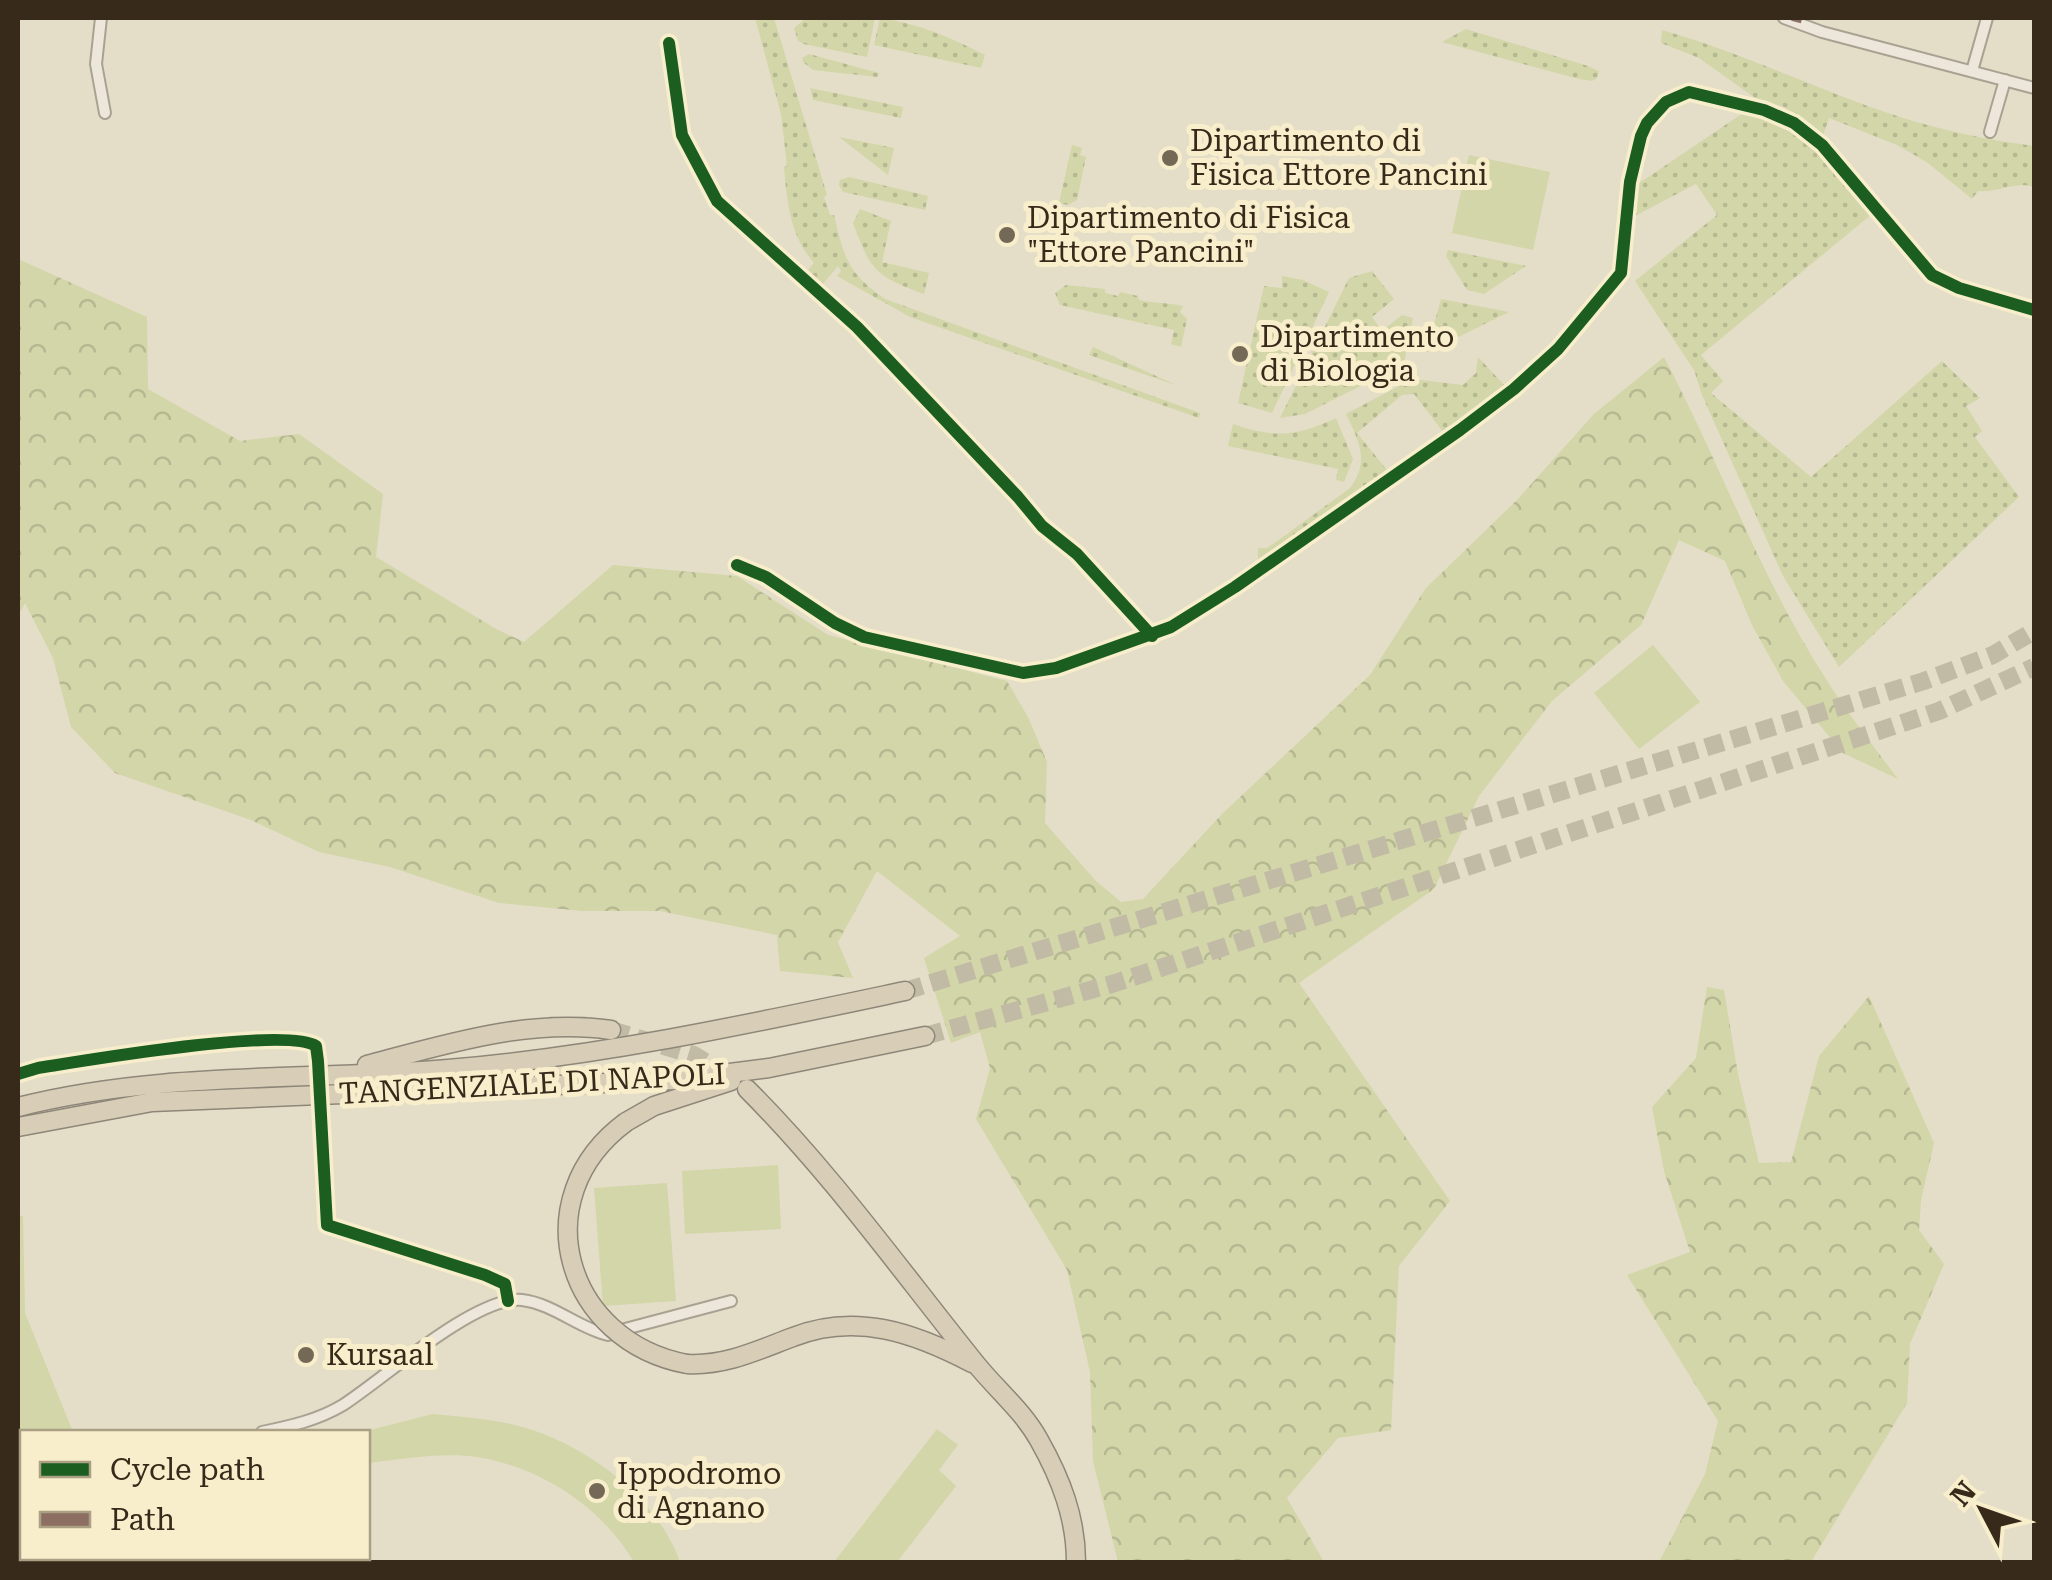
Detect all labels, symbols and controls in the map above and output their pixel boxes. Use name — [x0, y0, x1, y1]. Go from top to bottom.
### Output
place label: Dipartimento di Fisica Ettore Pancini — [1190, 123, 1488, 192]
marker: Dipartimento di Fisica Ettore Pancini — [1159, 147, 1181, 169]
place label: Dipartimento di Fisica "Ettore Pancini" — [1027, 200, 1350, 269]
marker: Dipartimento di Fisica "Ettore Pancini" — [996, 224, 1018, 246]
place label: Dipartimento di Biologia — [1260, 319, 1454, 388]
marker: Dipartimento di Biologia — [1229, 343, 1251, 365]
street label: TANGENZIALE DI NAPOLI — [338, 1056, 726, 1111]
place label: Kursaal — [326, 1337, 434, 1372]
marker: Kursaal — [295, 1344, 317, 1366]
legend — [20, 1430, 370, 1560]
text: Cycle path — [110, 1452, 265, 1487]
place label: Ippodromo di Agnano — [617, 1456, 781, 1525]
north arrow — [1932, 1460, 2032, 1560]
text: N — [1944, 1475, 1983, 1513]
marker: Ippodromo di Agnano — [586, 1480, 608, 1502]
text: Path — [110, 1502, 175, 1537]

